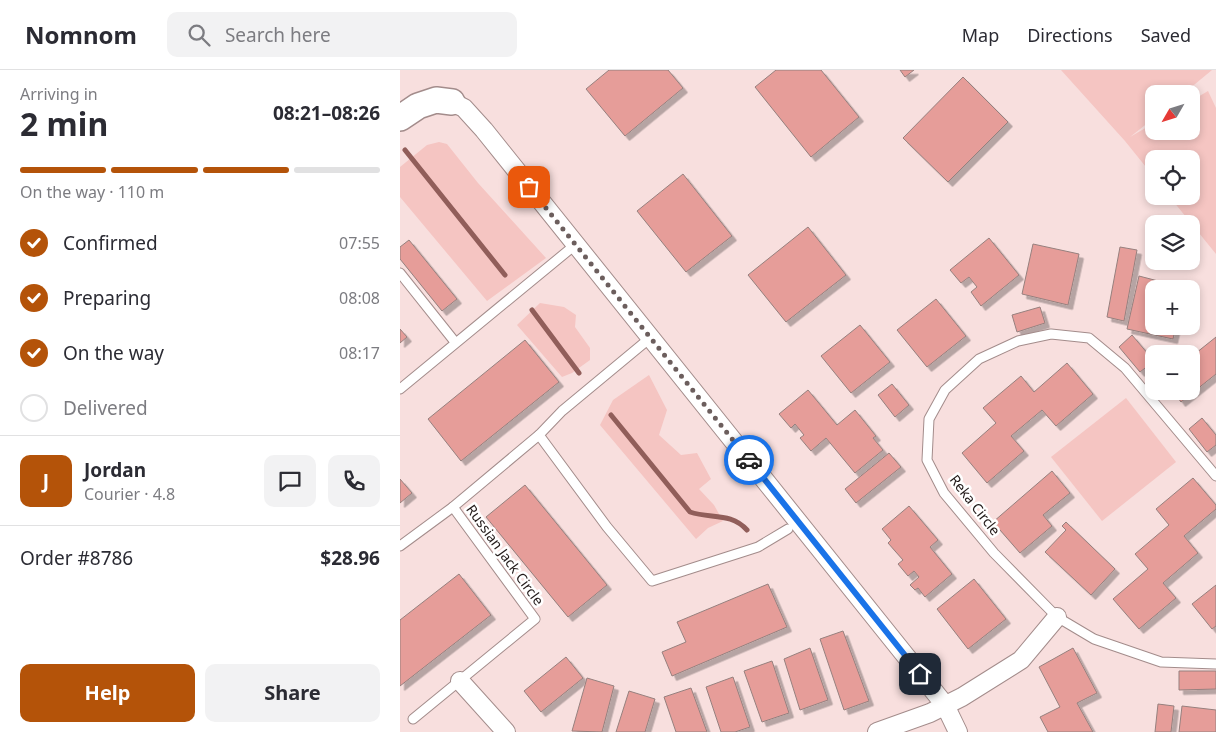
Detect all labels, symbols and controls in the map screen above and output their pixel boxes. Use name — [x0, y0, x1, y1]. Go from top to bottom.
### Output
search box — [167, 12, 517, 57]
text: Nomnom — [25, 18, 137, 51]
icon: search — [185, 21, 213, 49]
text: Search here — [225, 22, 331, 48]
text: Map — [962, 23, 999, 47]
text: Directions — [1027, 23, 1113, 47]
text: Saved — [1141, 23, 1191, 47]
text: Arriving in — [20, 83, 98, 105]
north arrow — [1145, 85, 1200, 140]
map controls — [1145, 85, 1200, 400]
text: 08:21–08:26 — [273, 100, 380, 126]
text: 2 min — [20, 102, 108, 145]
button: locate — [1145, 150, 1200, 205]
pin — [508, 166, 550, 208]
icon: bag — [515, 173, 543, 201]
text: On the way · 110 m — [20, 181, 164, 203]
button: layers — [1145, 215, 1200, 270]
icon: check — [20, 229, 48, 257]
text: Confirmed — [63, 230, 158, 256]
text: 07:55 — [339, 232, 380, 254]
button: + — [1145, 280, 1200, 335]
icon: check — [20, 284, 48, 312]
text: Preparing — [63, 285, 151, 311]
text: 08:08 — [339, 287, 380, 309]
icon: check — [20, 339, 48, 367]
text: On the way — [63, 340, 164, 366]
text: 08:17 — [339, 342, 380, 364]
button: − — [1145, 345, 1200, 400]
text: Delivered — [63, 395, 148, 421]
courier — [724, 435, 774, 485]
icon: car — [735, 446, 763, 474]
button: chat — [264, 455, 316, 507]
button: phone — [328, 455, 380, 507]
text: Jordan — [84, 457, 146, 483]
text: J — [43, 468, 49, 494]
street label: Reka Circle — [946, 471, 1005, 539]
text: Courier · 4.8 — [84, 483, 175, 505]
street label: Russian Jack Circle — [462, 500, 548, 609]
text: Order #8786 — [20, 545, 133, 571]
text: $28.96 — [320, 545, 380, 571]
pin — [899, 653, 941, 695]
icon: home — [906, 660, 934, 688]
button: Help — [20, 664, 195, 722]
button: Share — [205, 664, 380, 722]

